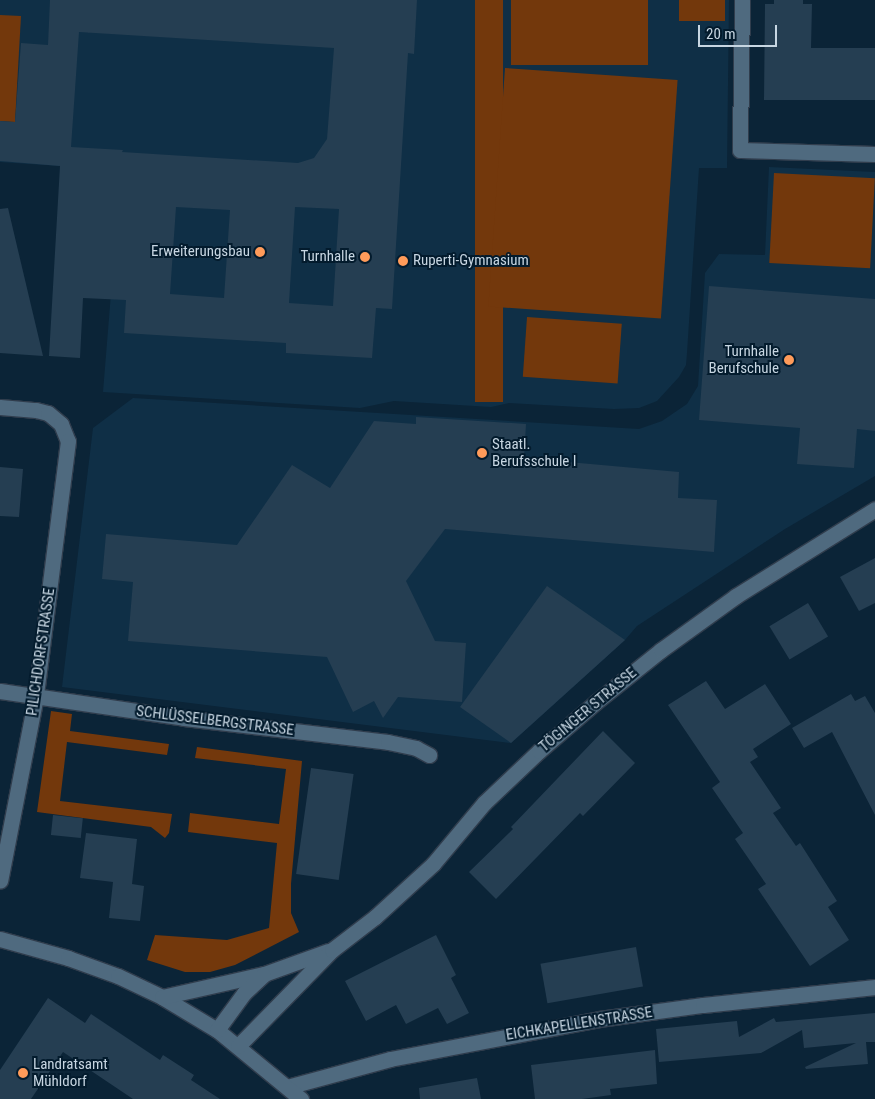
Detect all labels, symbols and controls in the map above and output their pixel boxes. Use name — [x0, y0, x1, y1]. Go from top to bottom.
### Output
scale bar — [700, 15, 779, 47]
text: 20 m — [706, 25, 736, 43]
place label: Erweiterungsbau — [151, 243, 250, 261]
marker: Erweiterungsbau — [254, 246, 266, 258]
place label: Turnhalle — [300, 248, 355, 266]
marker: Turnhalle — [359, 251, 371, 263]
place label: Ruperti-Gymnasium — [413, 252, 529, 270]
marker: Ruperti-Gymnasium — [397, 255, 409, 267]
place label: Turnhalle Berufschule — [708, 342, 779, 377]
marker: Turnhalle Berufschule — [783, 354, 795, 366]
place label: Staatl. Berufsschule I — [492, 435, 577, 470]
marker: Staatl. Berufsschule I — [476, 447, 488, 459]
street label: PILICHDORFSTRASSE — [23, 587, 59, 717]
street label: TÖGINGER STRASSE — [536, 664, 640, 756]
street label: SCHLÜSSELBERGSTRASSE — [135, 702, 295, 740]
street label: EICHKAPELLENSTRASSE — [505, 1004, 653, 1044]
place label: Landratsamt Mühldorf — [33, 1055, 108, 1090]
marker: Landratsamt Mühldorf — [17, 1067, 29, 1079]

